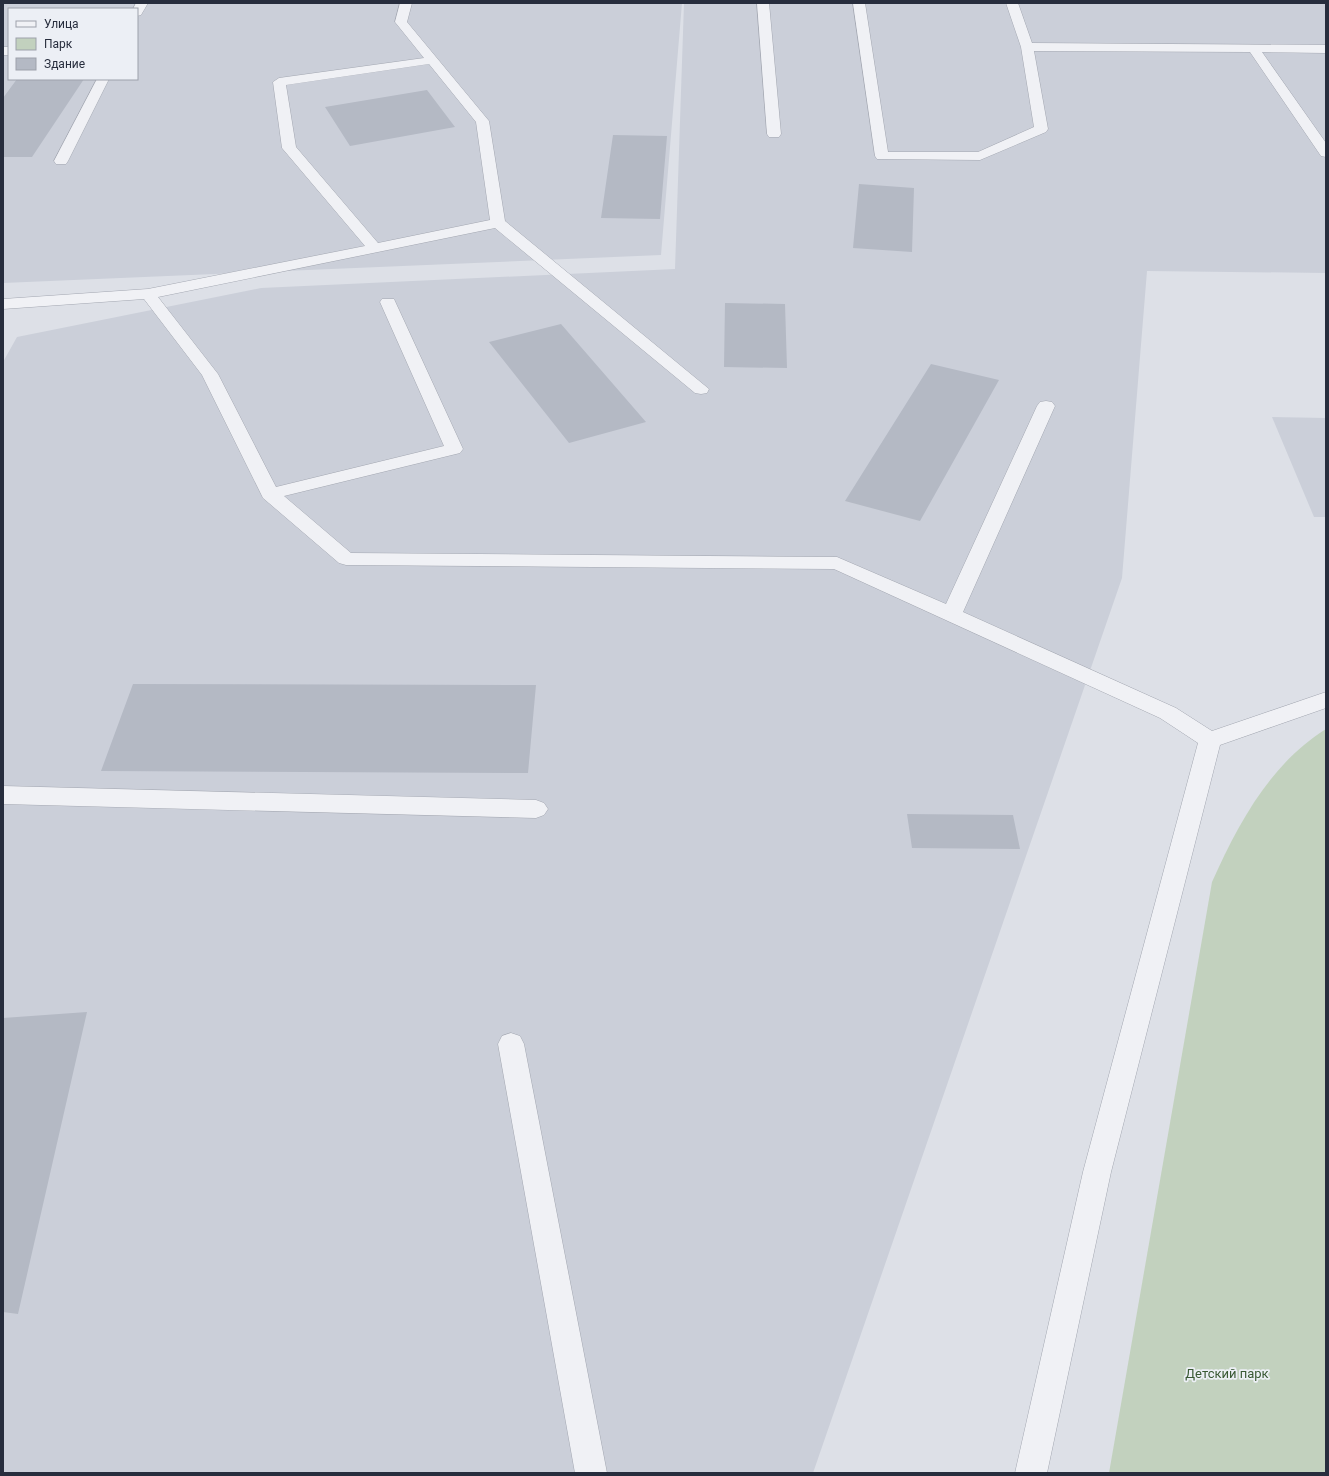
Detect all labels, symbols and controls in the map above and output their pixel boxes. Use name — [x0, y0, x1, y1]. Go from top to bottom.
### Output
legend — [8, 8, 138, 80]
text: Улица — [44, 17, 79, 31]
text: Парк — [44, 37, 73, 51]
text: Здание — [44, 57, 85, 71]
park label: Детский парк — [1185, 1366, 1269, 1381]

